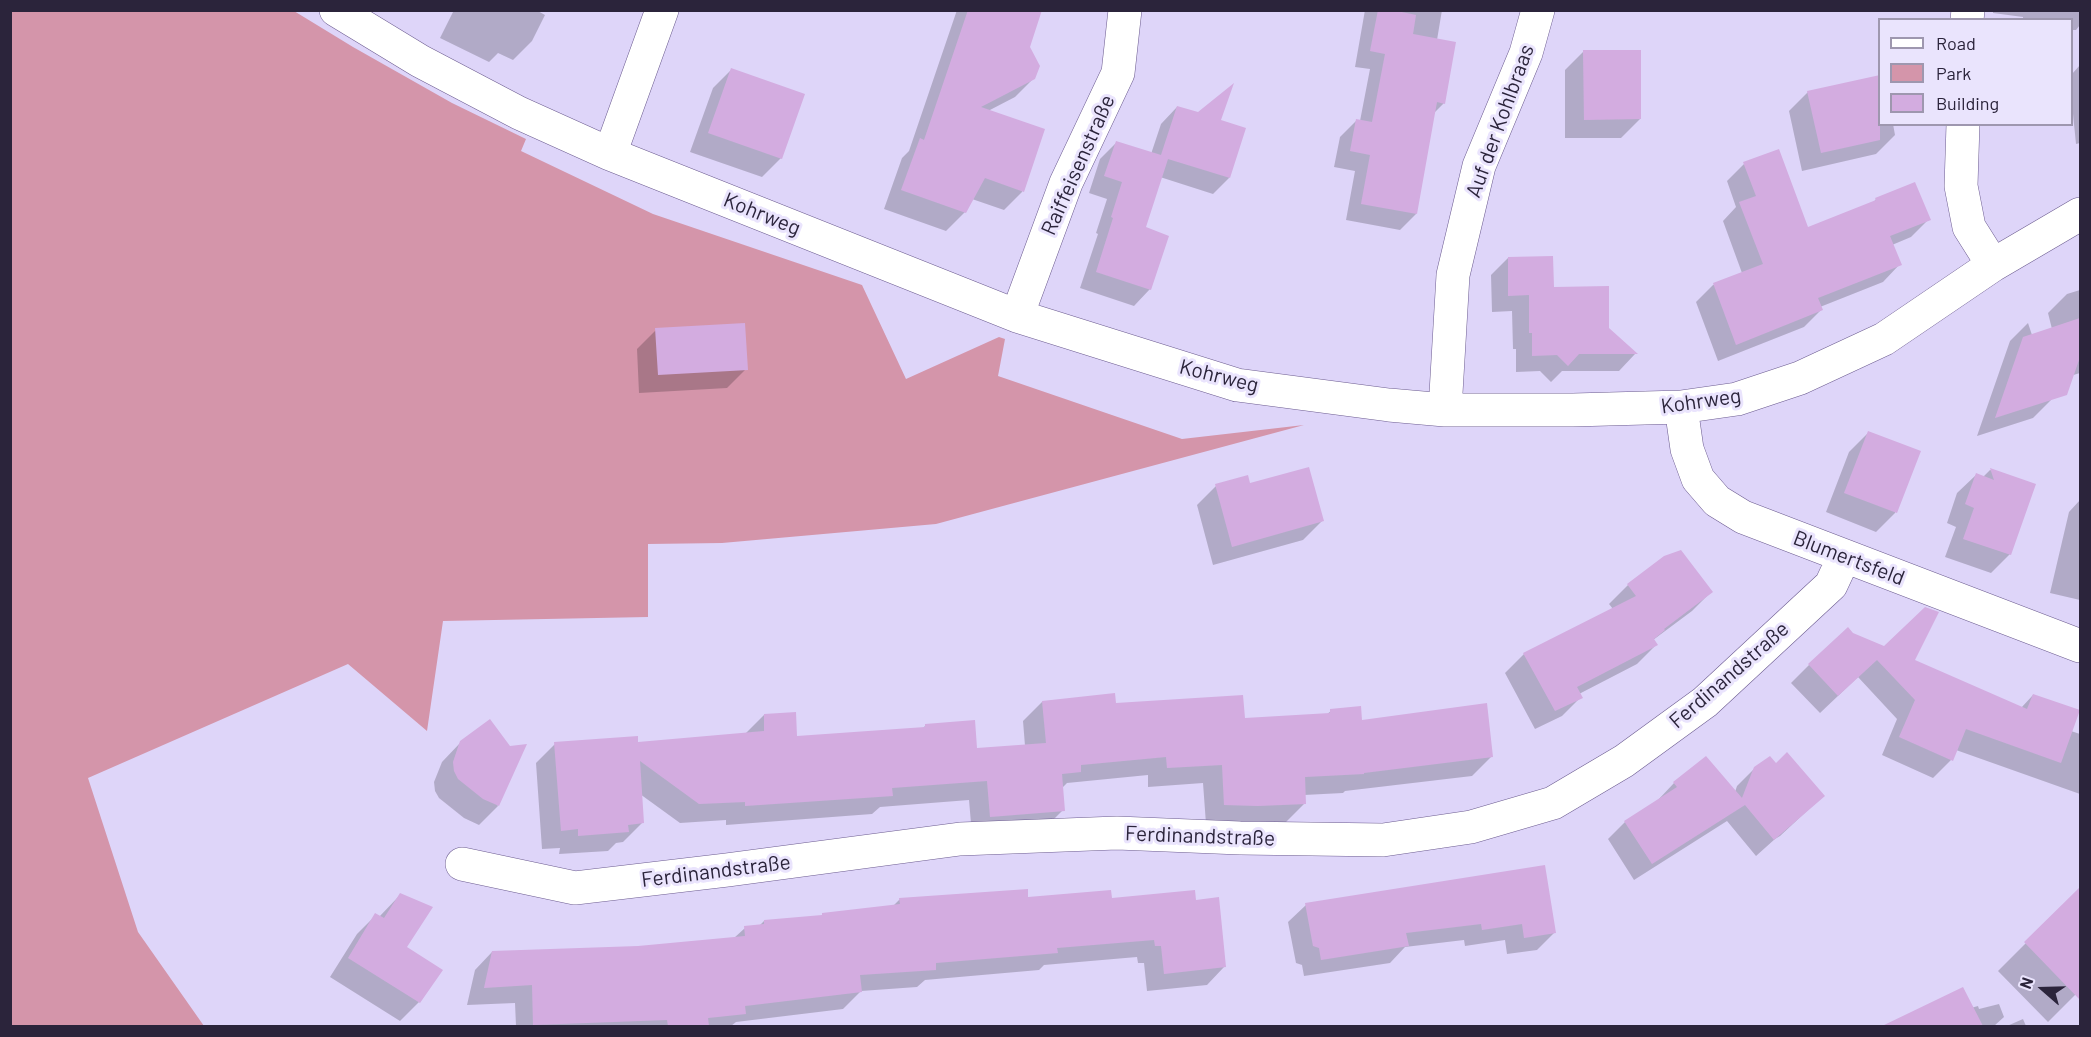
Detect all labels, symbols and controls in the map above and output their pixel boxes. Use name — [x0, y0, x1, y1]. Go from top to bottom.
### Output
legend — [1878, 18, 2073, 126]
text: Road — [1936, 32, 1976, 54]
street label: Auf der Kohlbraas — [1461, 41, 1539, 201]
text: Park — [1936, 62, 1971, 84]
street label: Raiffeisenstraße — [1036, 91, 1120, 239]
text: Building — [1936, 92, 1999, 114]
street label: Kohrweg — [720, 187, 804, 241]
street label: Kohrweg — [1177, 354, 1261, 398]
street label: Kohrweg — [1659, 383, 1743, 419]
street label: Blumertsfeld — [1790, 525, 1908, 591]
street label: Ferdinandstraße — [1664, 616, 1794, 734]
street label: Ferdinandstraße — [1124, 821, 1276, 851]
street label: Ferdinandstraße — [640, 849, 792, 893]
north arrow — [2013, 959, 2073, 1019]
text: N — [2015, 974, 2036, 991]

